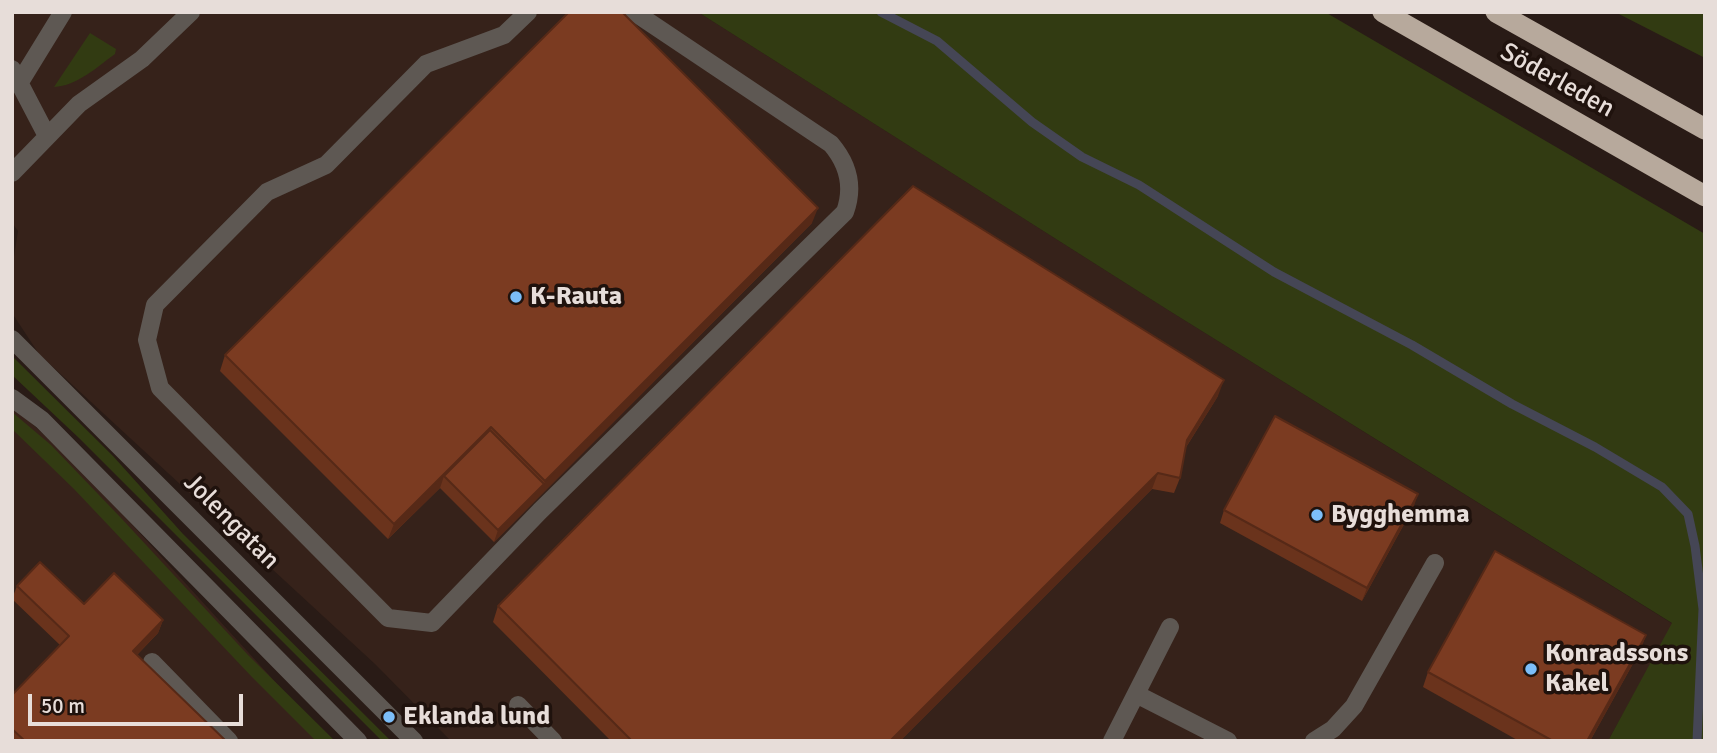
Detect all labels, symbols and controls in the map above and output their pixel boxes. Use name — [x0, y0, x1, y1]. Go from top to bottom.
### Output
street label: Söderleden — [1494, 37, 1620, 125]
place label: K-Rauta — [530, 281, 622, 313]
marker: K-Rauta — [508, 289, 524, 305]
street label: Jolengatan — [177, 468, 285, 576]
place label: Bygghemma — [1331, 499, 1469, 531]
marker: Bygghemma — [1309, 507, 1325, 523]
place label: Konradssons Kakel — [1545, 638, 1688, 700]
marker: Konradssons Kakel — [1523, 661, 1539, 677]
scale bar — [32, 680, 247, 724]
text: 50 m — [41, 693, 85, 719]
place label: Eklanda lund — [403, 701, 550, 733]
marker: Eklanda lund — [381, 709, 397, 725]

